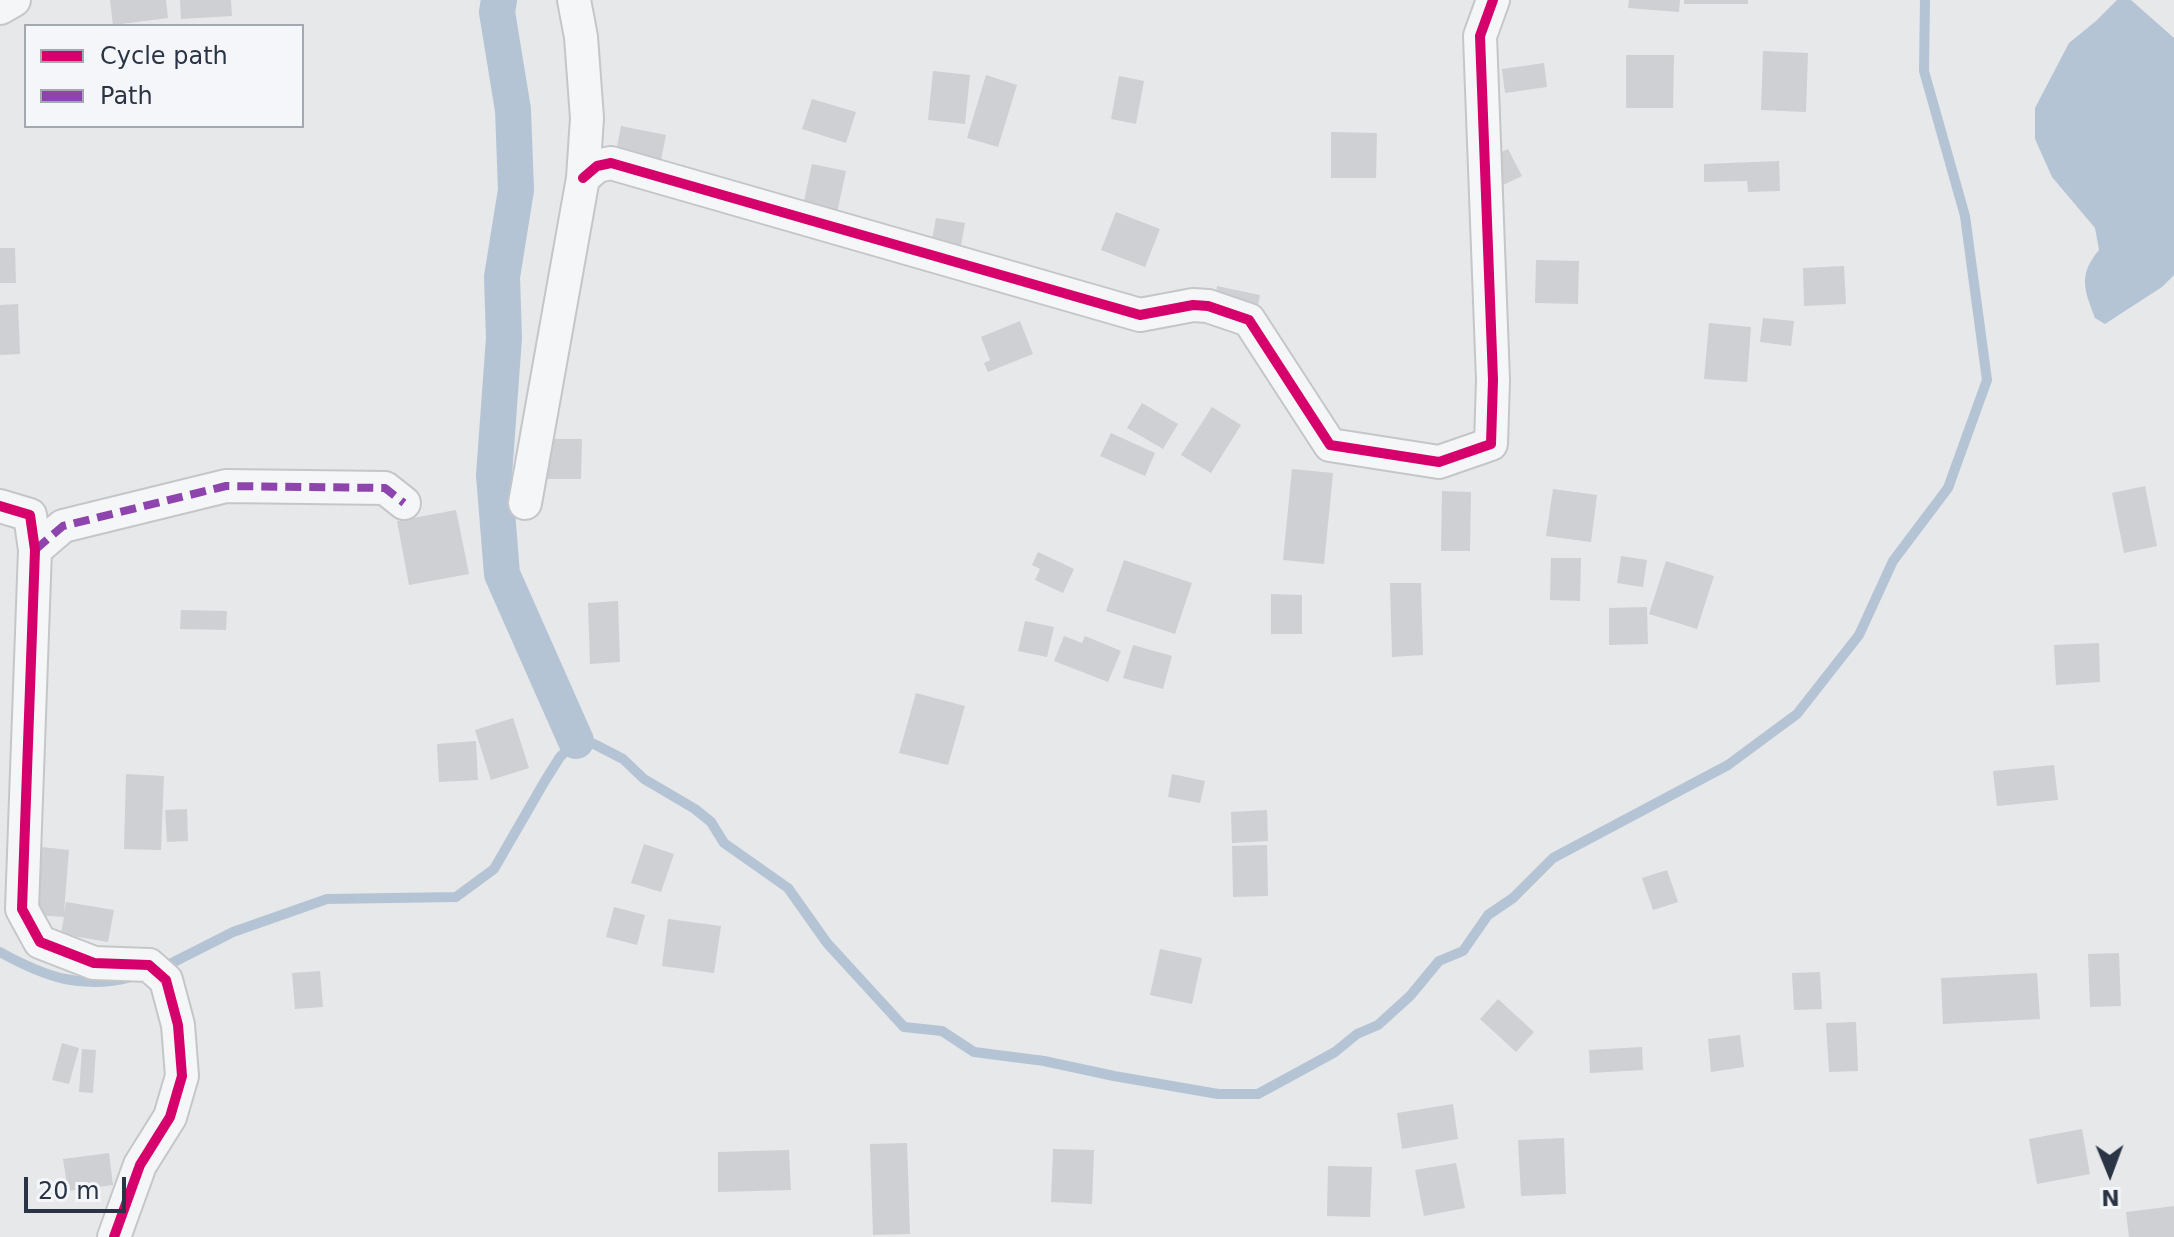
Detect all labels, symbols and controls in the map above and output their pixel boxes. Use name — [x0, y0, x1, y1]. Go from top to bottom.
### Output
legend — [24, 24, 304, 128]
text: Cycle path — [100, 42, 228, 70]
text: Path — [100, 82, 153, 110]
north arrow — [2070, 1133, 2150, 1213]
scale bar — [28, 1161, 130, 1211]
text: 20 m — [38, 1177, 100, 1205]
text: N — [2101, 1185, 2120, 1210]

